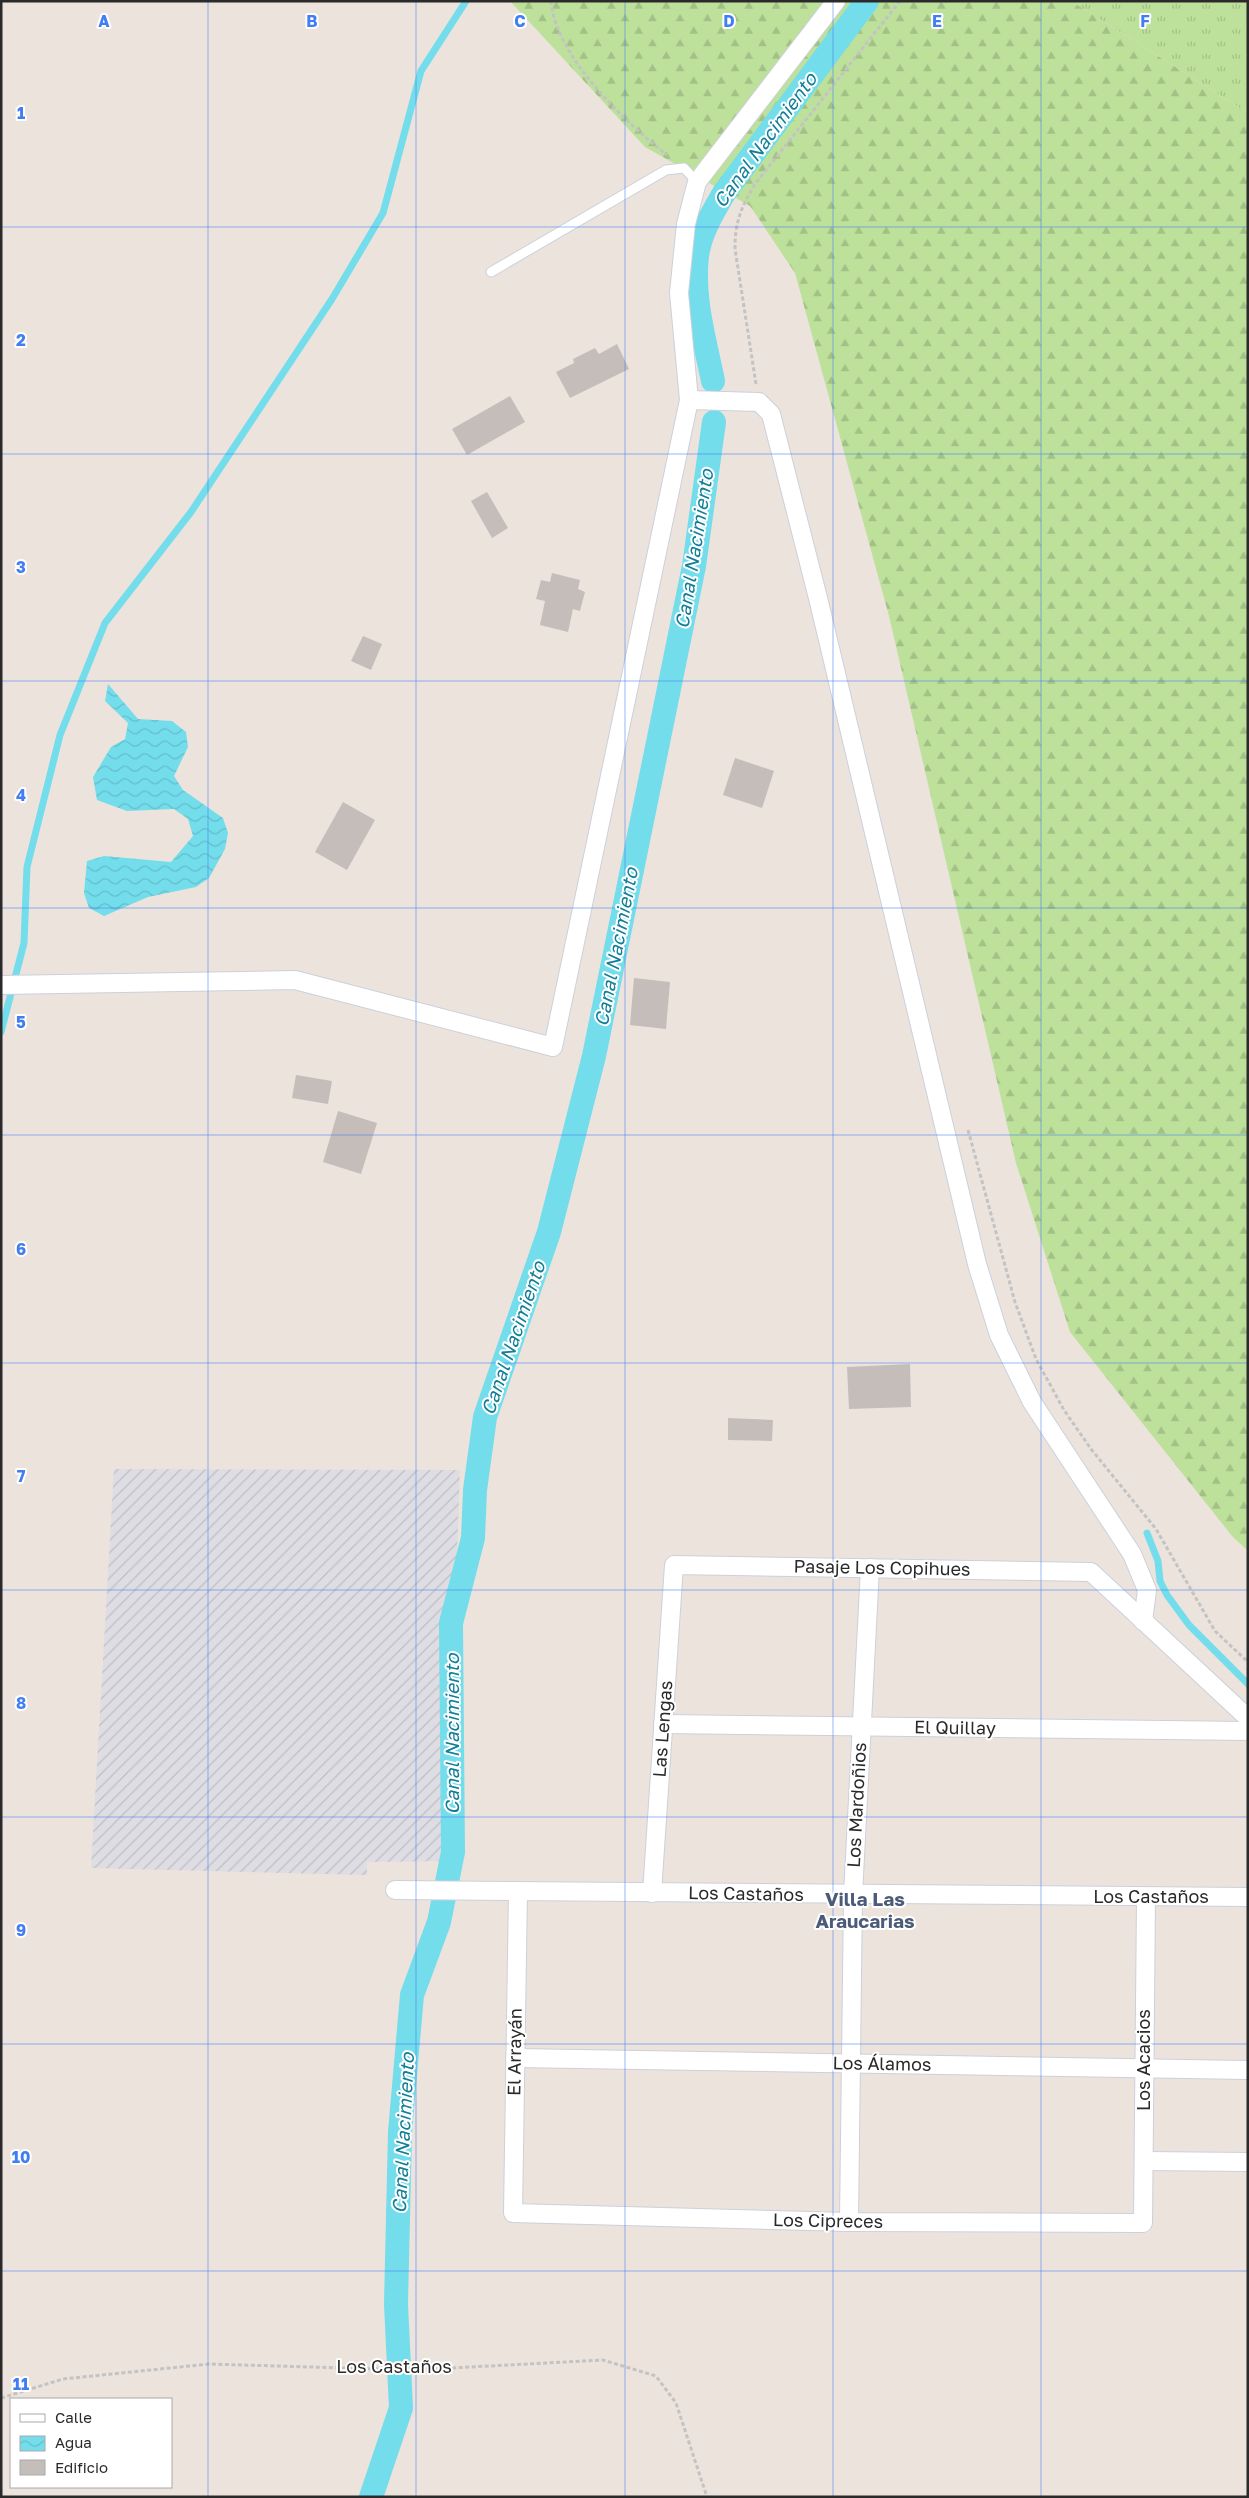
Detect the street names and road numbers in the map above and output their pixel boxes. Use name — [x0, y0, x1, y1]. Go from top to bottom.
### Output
street label: Pasaje Los Copihues — [793, 1554, 971, 1580]
street label: Las Lengas — [648, 1680, 676, 1778]
street label: El Quillay — [914, 1715, 996, 1739]
street label: Los Mardoñios — [842, 1742, 870, 1868]
street label: Los Castaños — [688, 1881, 804, 1905]
street label: Los Castaños — [1093, 1885, 1209, 1907]
street label: El Arrayán — [502, 2008, 526, 2096]
street label: Los Acacios — [1132, 2009, 1154, 2111]
street label: Los Álamos — [832, 2051, 932, 2075]
street label: Los Cipreces — [773, 2208, 883, 2232]
street label: Los Castaños — [336, 2355, 452, 2377]

